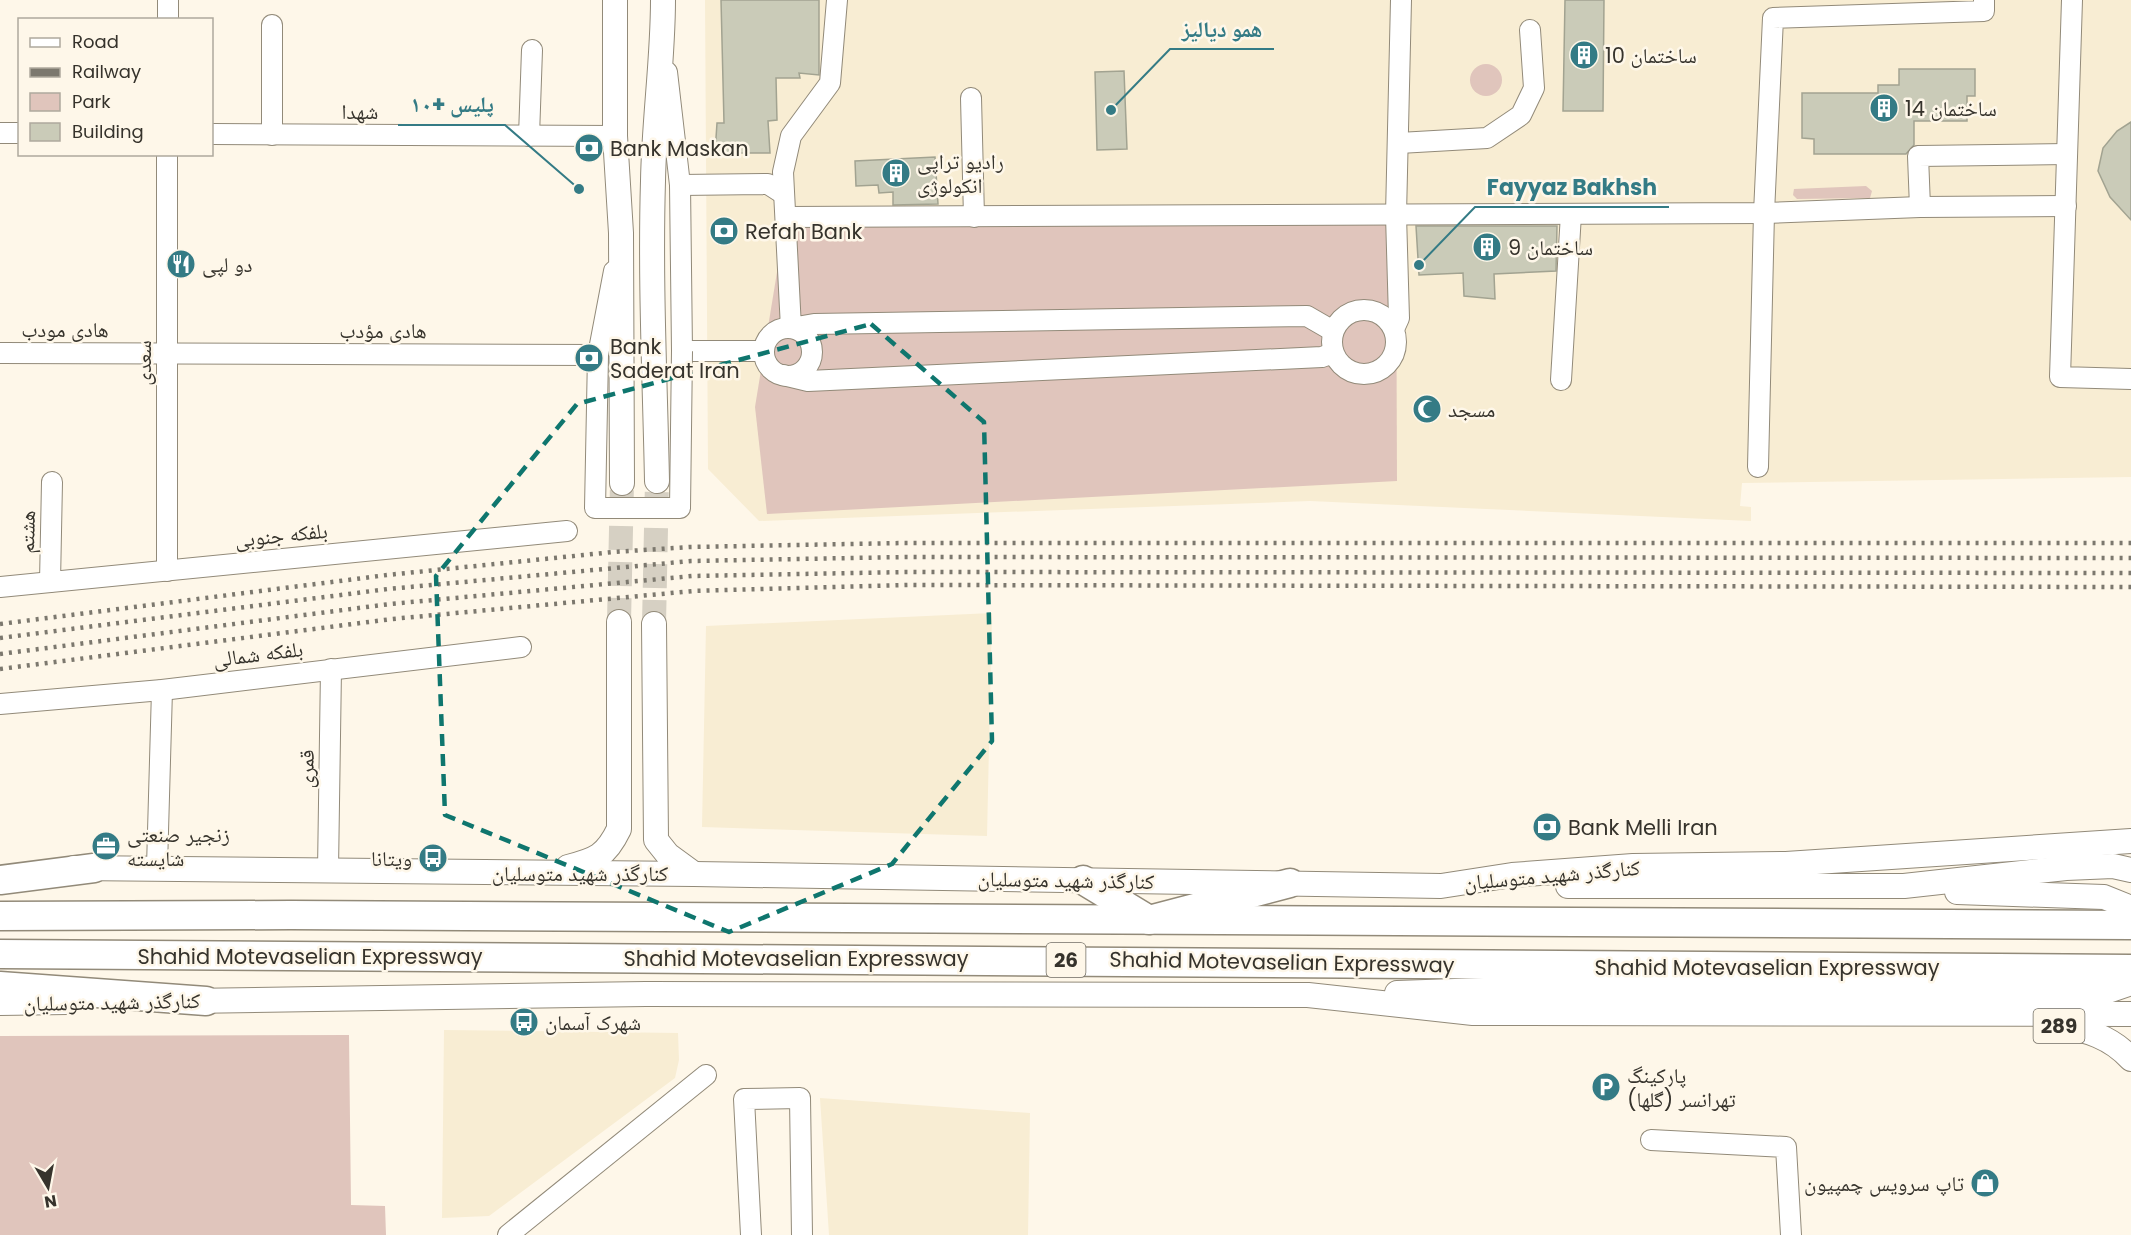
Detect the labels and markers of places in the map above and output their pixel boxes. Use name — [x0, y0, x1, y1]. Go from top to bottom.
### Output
callout: همو دیالیز — [1170, 9, 1274, 49]
building icon: ساختمان 10 — [1568, 39, 1600, 71]
place label: ساختمان 10 — [1605, 41, 1697, 70]
callout: پلیس +۱۰ — [398, 85, 505, 125]
building icon: ساختمان 14 — [1868, 92, 1900, 124]
place label: ساختمان 14 — [1905, 94, 1997, 123]
bank icon: Bank Maskan — [573, 132, 605, 164]
place label: Bank Maskan — [610, 134, 749, 163]
place label: رادیو تراپی انکولوژی — [917, 147, 1004, 200]
building icon: رادیو تراپی انکولوژی — [880, 157, 912, 189]
callout: Fayyaz Bakhsh — [1475, 167, 1669, 207]
bank icon: Refah Bank — [708, 215, 740, 247]
place label: Refah Bank — [745, 217, 862, 246]
building icon: ساختمان 9 — [1471, 231, 1503, 263]
place label: ساختمان 9 — [1508, 233, 1593, 262]
restaurant icon: دو لپی — [165, 248, 197, 280]
place label: دو لپی — [202, 250, 253, 279]
place label: Bank Saderat Iran — [610, 332, 740, 385]
bank icon: Bank Saderat Iran — [573, 342, 605, 374]
mosque icon: مسجد — [1411, 393, 1443, 425]
place label: مسجد — [1448, 395, 1495, 424]
bank icon: Bank Melli Iran — [1531, 811, 1563, 843]
place label: Bank Melli Iran — [1568, 813, 1718, 842]
place label: زنجیر صنعتی شایسته — [127, 820, 230, 873]
office icon: زنجیر صنعتی شایسته — [90, 830, 122, 862]
bus stop icon: ویتانا — [417, 842, 449, 874]
place label: ویتانا — [371, 844, 412, 873]
bus stop icon: شهرک آسمان — [508, 1006, 540, 1038]
place label: شهرک آسمان — [545, 1008, 641, 1037]
place label: پارکینگ تهرانسر (گلها) — [1627, 1061, 1736, 1114]
parking icon: پارکینگ تهرانسر (گلها) — [1590, 1071, 1622, 1103]
shop icon: تاپ سرویس چمپیون — [1969, 1167, 2001, 1199]
place label: تاپ سرویس چمپیون — [1804, 1169, 1964, 1198]

